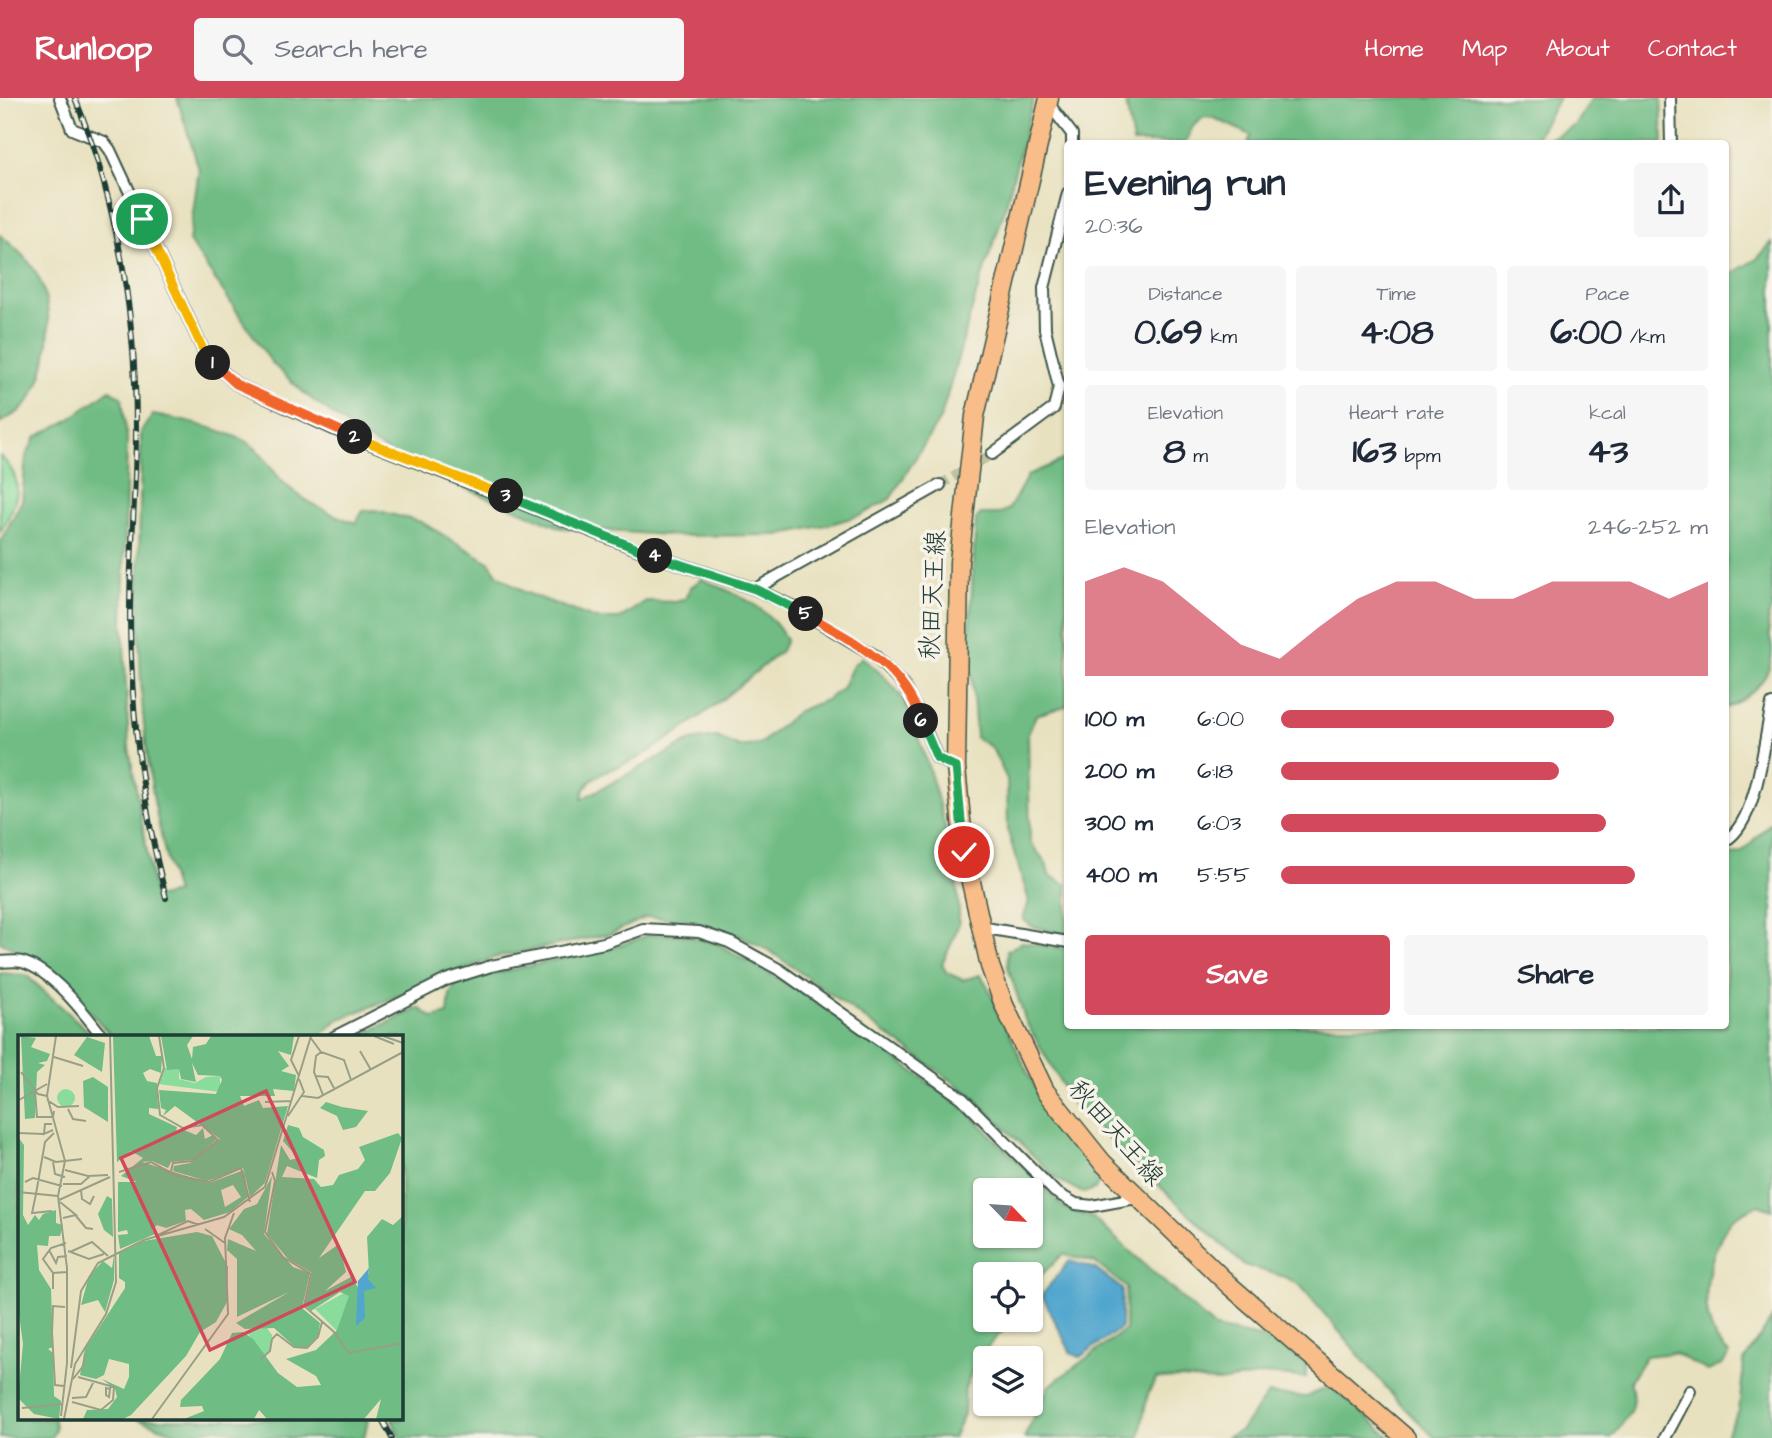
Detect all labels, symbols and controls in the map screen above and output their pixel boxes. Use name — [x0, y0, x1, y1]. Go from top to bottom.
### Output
search box — [194, 18, 684, 81]
text: Runloop — [35, 26, 152, 72]
icon: search — [218, 30, 256, 68]
text: Search here — [274, 31, 428, 67]
text: Home — [1364, 32, 1424, 66]
text: Map — [1462, 32, 1507, 66]
text: About — [1545, 32, 1610, 66]
text: Contact — [1648, 32, 1737, 66]
text: Evening run — [1085, 158, 1286, 210]
button: share — [1634, 163, 1708, 237]
pin — [112, 189, 172, 249]
icon: arrive — [123, 200, 161, 238]
text: 20:36 — [1085, 210, 1143, 242]
text: Distance — [1149, 281, 1222, 308]
text: Time — [1377, 281, 1416, 308]
text: Pace — [1585, 281, 1630, 308]
text: 0.69 — [1134, 308, 1203, 357]
text: 4:08 — [1359, 308, 1434, 357]
text: 6:00 — [1550, 308, 1622, 357]
text: km — [1203, 324, 1237, 351]
text: /km — [1622, 324, 1665, 351]
pin: 1 — [196, 345, 230, 380]
text: 1 — [211, 349, 214, 376]
text: Elevation — [1148, 400, 1223, 427]
text: Heart rate — [1349, 400, 1444, 427]
text: kcal — [1589, 400, 1626, 427]
pin: 2 — [338, 420, 372, 454]
text: 2 — [349, 423, 360, 450]
text: 8 — [1163, 427, 1186, 476]
text: 163 — [1353, 427, 1397, 476]
text: 43 — [1587, 427, 1628, 476]
text: m — [1186, 443, 1208, 470]
text: bpm — [1397, 443, 1440, 470]
pin: 3 — [489, 478, 524, 514]
text: 3 — [501, 482, 510, 509]
text: Elevation — [1085, 511, 1176, 543]
text: 246–252 m — [1588, 511, 1708, 543]
street label: 秋田天王線 — [912, 529, 954, 661]
pin: 4 — [638, 538, 672, 574]
text: 4 — [648, 542, 661, 569]
pin: 5 — [788, 596, 824, 632]
text: 5 — [799, 600, 812, 627]
text: 100 m — [1085, 703, 1144, 735]
text: 6:00 — [1197, 703, 1244, 735]
pin: 6 — [904, 704, 939, 738]
text: 6 — [915, 707, 926, 734]
text: 200 m — [1085, 755, 1154, 787]
text: 6:18 — [1197, 755, 1233, 787]
text: 300 m — [1085, 807, 1153, 839]
text: 6:03 — [1197, 807, 1241, 839]
pin — [934, 822, 994, 882]
icon: check — [945, 833, 983, 871]
text: 400 m — [1085, 859, 1157, 891]
text: 5:55 — [1197, 859, 1250, 891]
button: Save — [1085, 935, 1390, 1015]
button: Share — [1404, 935, 1708, 1015]
inset map — [18, 1035, 402, 1420]
street label: 秋田天王線 — [1060, 1072, 1172, 1194]
north arrow — [973, 1178, 1043, 1248]
map controls — [973, 1178, 1043, 1416]
button: locate — [973, 1262, 1043, 1332]
button: layers — [973, 1346, 1043, 1416]

